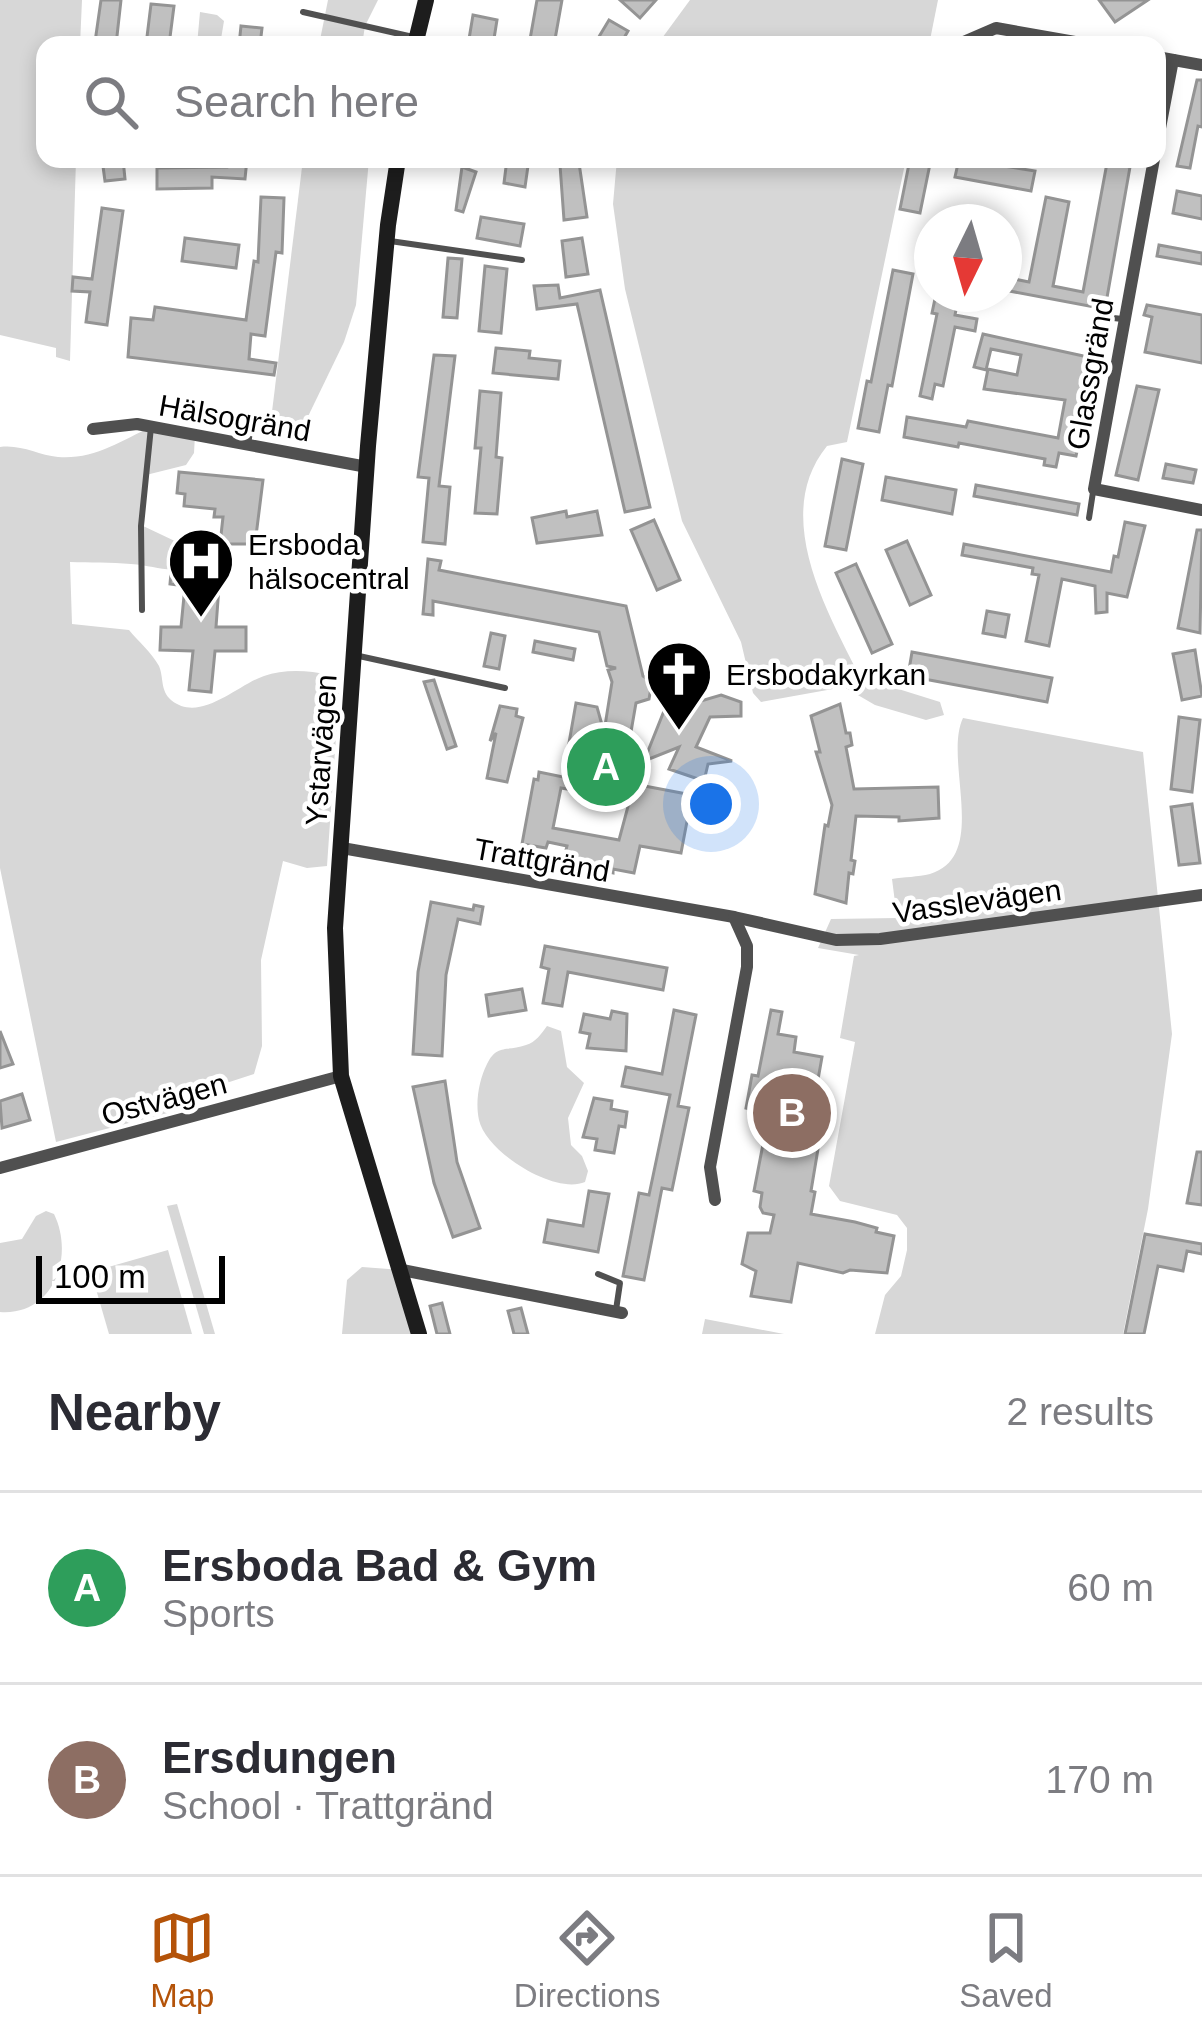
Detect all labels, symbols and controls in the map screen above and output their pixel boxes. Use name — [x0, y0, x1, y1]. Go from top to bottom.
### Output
search box — [36, 36, 1166, 168]
icon: search — [78, 69, 144, 135]
text: Search here — [174, 76, 419, 127]
north arrow — [914, 204, 1022, 312]
street label: Glassgränd — [1060, 296, 1120, 452]
street label: Hälsogränd — [157, 388, 313, 448]
hospital icon: Ersboda hälsocentral — [166, 526, 236, 620]
place label: Ersboda hälsocentral — [248, 528, 410, 595]
church icon: Ersbodakyrkan — [644, 639, 714, 733]
place label: Ersbodakyrkan — [726, 658, 926, 691]
street label: Ystarvägen — [299, 673, 343, 827]
pin: A — [567, 722, 645, 812]
your location — [681, 774, 741, 834]
street label: Trattgränd — [472, 832, 612, 888]
street label: Vasslevägen — [891, 873, 1063, 929]
street label: Ostvägen — [98, 1066, 230, 1132]
pin: B — [753, 1068, 831, 1158]
scale bar — [36, 1250, 225, 1303]
text: 100 m — [54, 1258, 146, 1295]
text: Nearby — [48, 1384, 221, 1441]
text: 2 results — [1007, 1390, 1154, 1433]
text: Ersboda Bad & Gym — [162, 1540, 597, 1591]
text: A — [73, 1566, 101, 1609]
text: 60 m — [1067, 1566, 1154, 1609]
text: Sports — [162, 1592, 275, 1635]
text: Ersdungen — [162, 1732, 397, 1783]
text: B — [73, 1758, 101, 1801]
text: 170 m — [1046, 1758, 1154, 1801]
text: School · Trattgränd — [162, 1784, 494, 1827]
tab: Map — [149, 1905, 215, 2015]
tab: Directions — [514, 1905, 661, 2015]
tab: Saved — [959, 1905, 1053, 2015]

